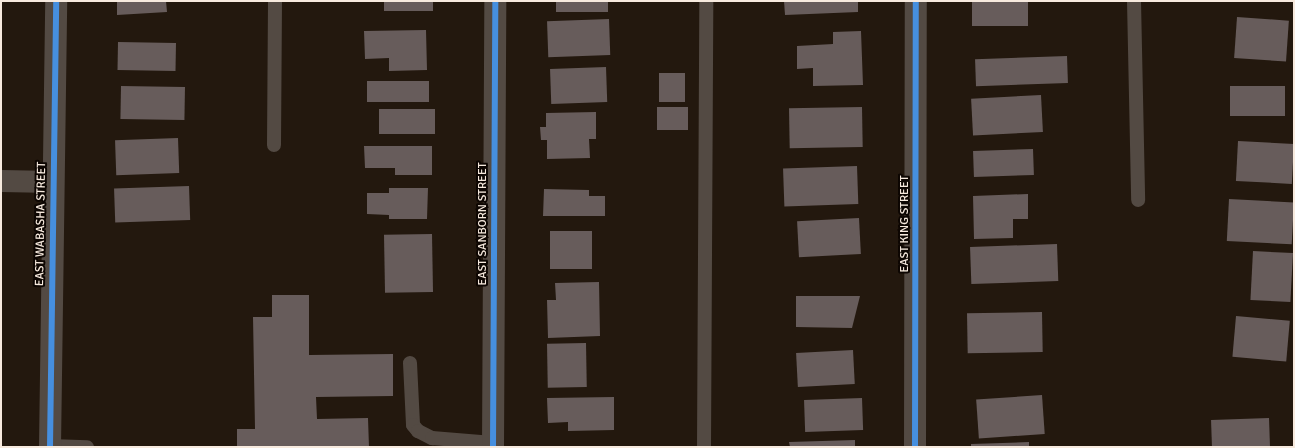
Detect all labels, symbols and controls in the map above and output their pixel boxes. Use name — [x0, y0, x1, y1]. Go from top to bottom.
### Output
street label: EAST WABASHA STREET — [33, 162, 49, 286]
street label: EAST SANBORN STREET — [476, 162, 490, 286]
street label: EAST KING STREET — [898, 175, 912, 273]

